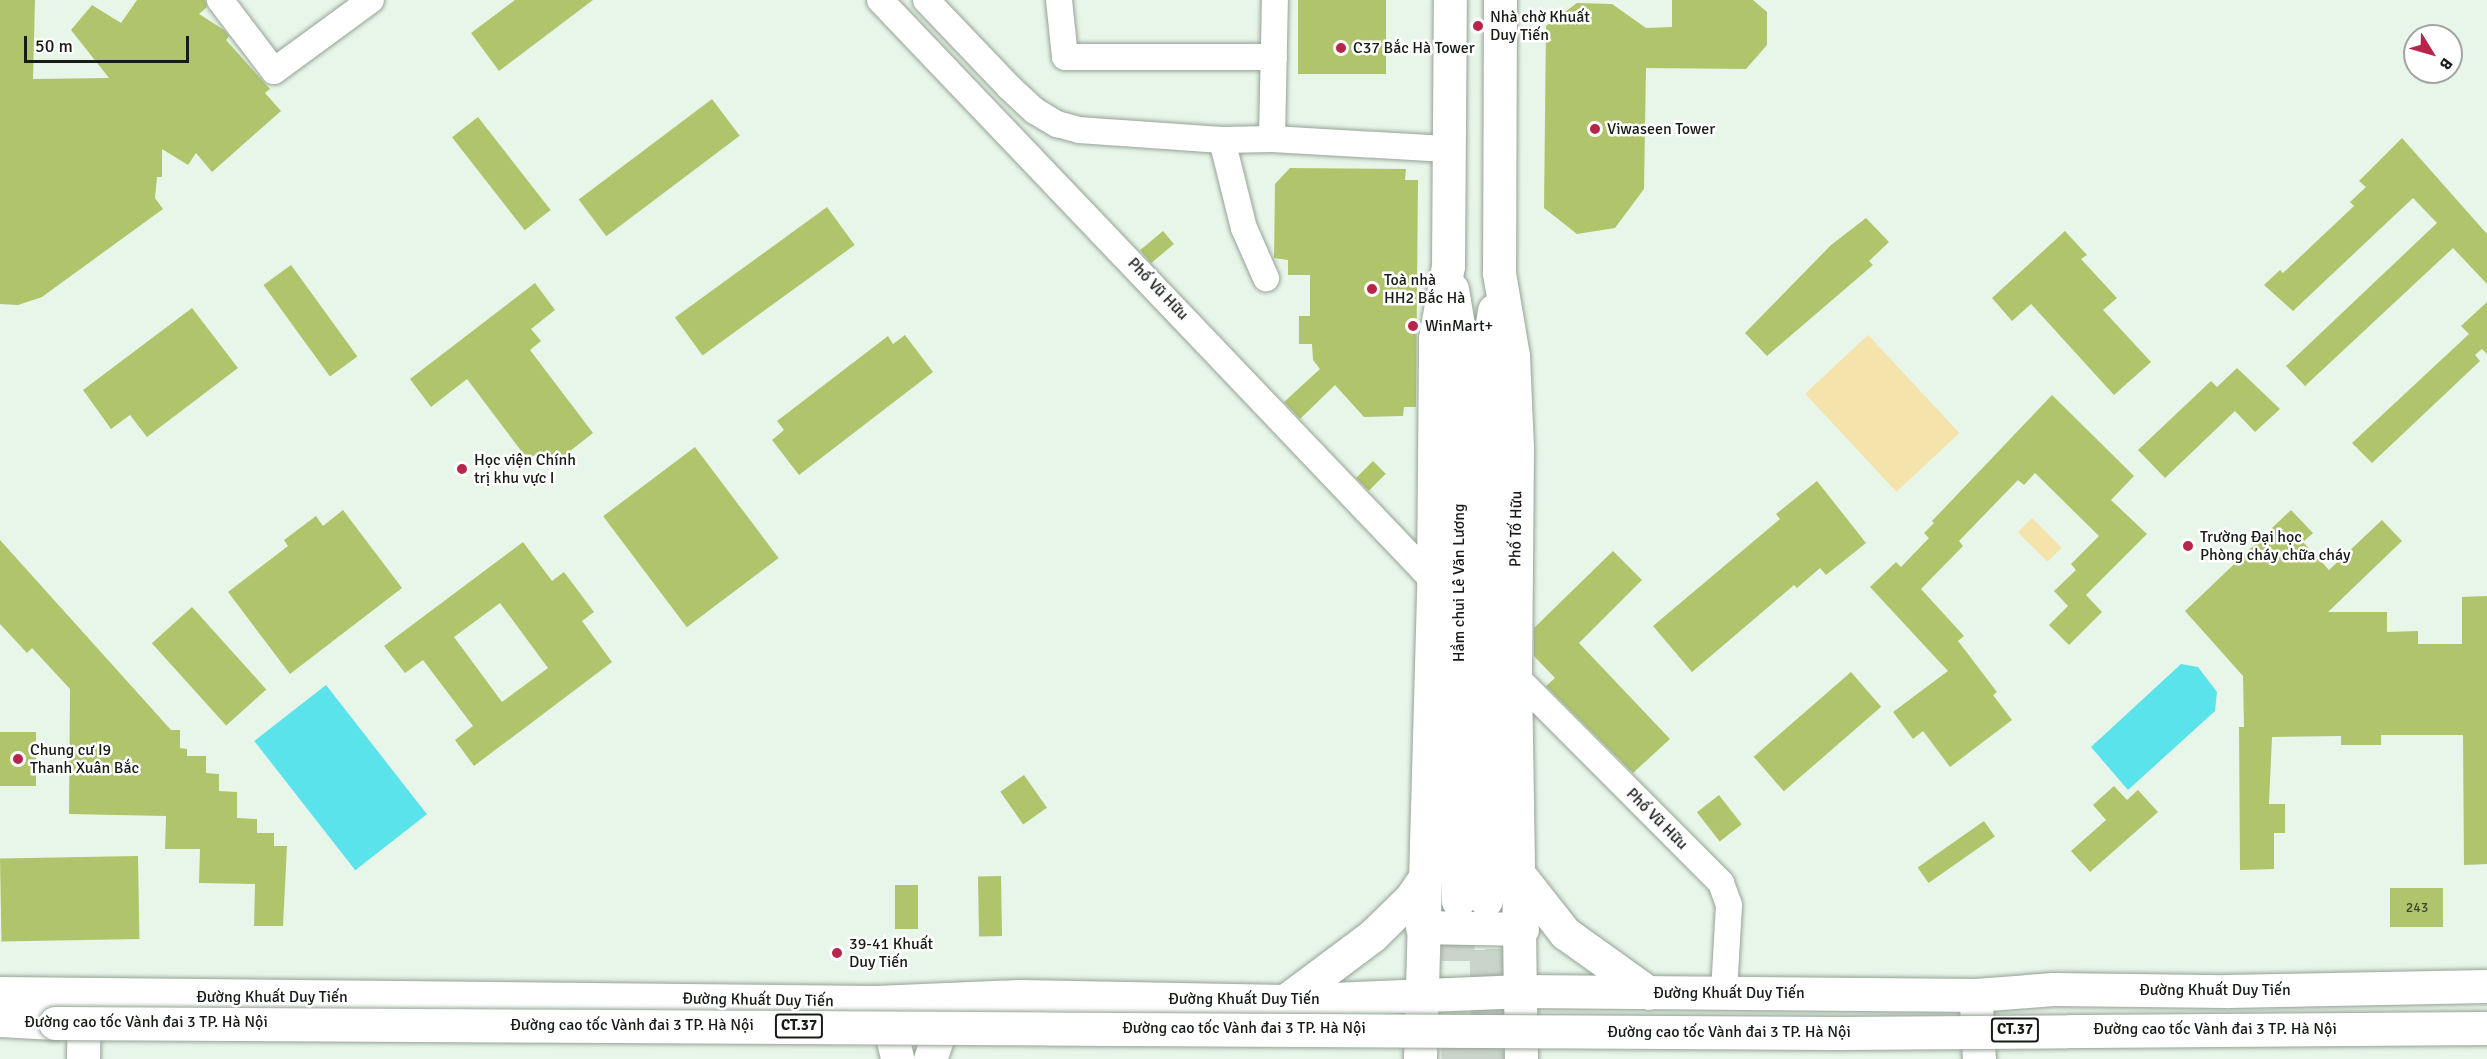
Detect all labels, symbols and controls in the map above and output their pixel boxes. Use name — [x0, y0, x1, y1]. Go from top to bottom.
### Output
place label: Nhà chờ Khuất Duy Tiến — [1490, 7, 1590, 45]
marker: Nhà chờ Khuất Duy Tiến — [1471, 19, 1485, 33]
scale bar — [27, 24, 192, 62]
north arrow — [2403, 24, 2463, 84]
text: 50 m — [35, 35, 73, 57]
place label: C37 Bắc Hà Tower — [1353, 38, 1475, 58]
marker: C37 Bắc Hà Tower — [1334, 41, 1348, 55]
text: B — [2435, 54, 2457, 74]
place label: Viwaseen Tower — [1607, 119, 1715, 139]
marker: Viwaseen Tower — [1588, 122, 1602, 136]
street label: Phố Vũ Hữu — [1124, 254, 1192, 324]
place label: Toà nhà HH2 Bắc Hà — [1384, 270, 1465, 308]
marker: Toà nhà HH2 Bắc Hà — [1365, 282, 1379, 296]
place label: WinMart+ — [1425, 316, 1493, 336]
marker: WinMart+ — [1406, 319, 1420, 333]
place label: Học viện Chính trị khu vực I — [474, 450, 576, 488]
marker: Học viện Chính trị khu vực I — [455, 462, 469, 476]
street label: Phố Tố Hữu — [1506, 491, 1526, 567]
street label: Hầm chui Lê Văn Lương — [1449, 504, 1469, 662]
place label: Trường Đại học Phòng cháy chữa cháy — [2200, 527, 2350, 565]
marker: Trường Đại học Phòng cháy chữa cháy — [2181, 539, 2195, 553]
place label: Chung cư I9 Thanh Xuân Bắc — [30, 740, 139, 778]
marker: Chung cư I9 Thanh Xuân Bắc — [11, 752, 25, 766]
street label: Phố Vũ Hữu — [1622, 784, 1692, 854]
house number: 243 — [2406, 900, 2428, 916]
place label: 39-41 Khuất Duy Tiến — [849, 934, 933, 972]
marker: 39-41 Khuất Duy Tiến — [830, 946, 844, 960]
street label: Đường Khuất Duy Tiến — [2139, 980, 2291, 1000]
street label: Đường Khuất Duy Tiến — [1653, 983, 1805, 1003]
street label: Đường Khuất Duy Tiến — [196, 987, 348, 1007]
street label: Đường Khuất Duy Tiến — [682, 989, 834, 1011]
street label: Đường Khuất Duy Tiến — [1168, 989, 1320, 1009]
street label: Đường cao tốc Vành đai 3 TP. Hà Nội — [24, 1012, 268, 1032]
road number: CT.37 — [774, 1014, 824, 1038]
street label: Đường cao tốc Vành đai 3 TP. Hà Nội — [510, 1015, 754, 1035]
street label: Đường cao tốc Vành đai 3 TP. Hà Nội — [1122, 1018, 1366, 1038]
road number: CT.37 — [1990, 1018, 2040, 1042]
street label: Đường cao tốc Vành đai 3 TP. Hà Nội — [2093, 1019, 2337, 1039]
street label: Đường cao tốc Vành đai 3 TP. Hà Nội — [1607, 1022, 1851, 1042]

